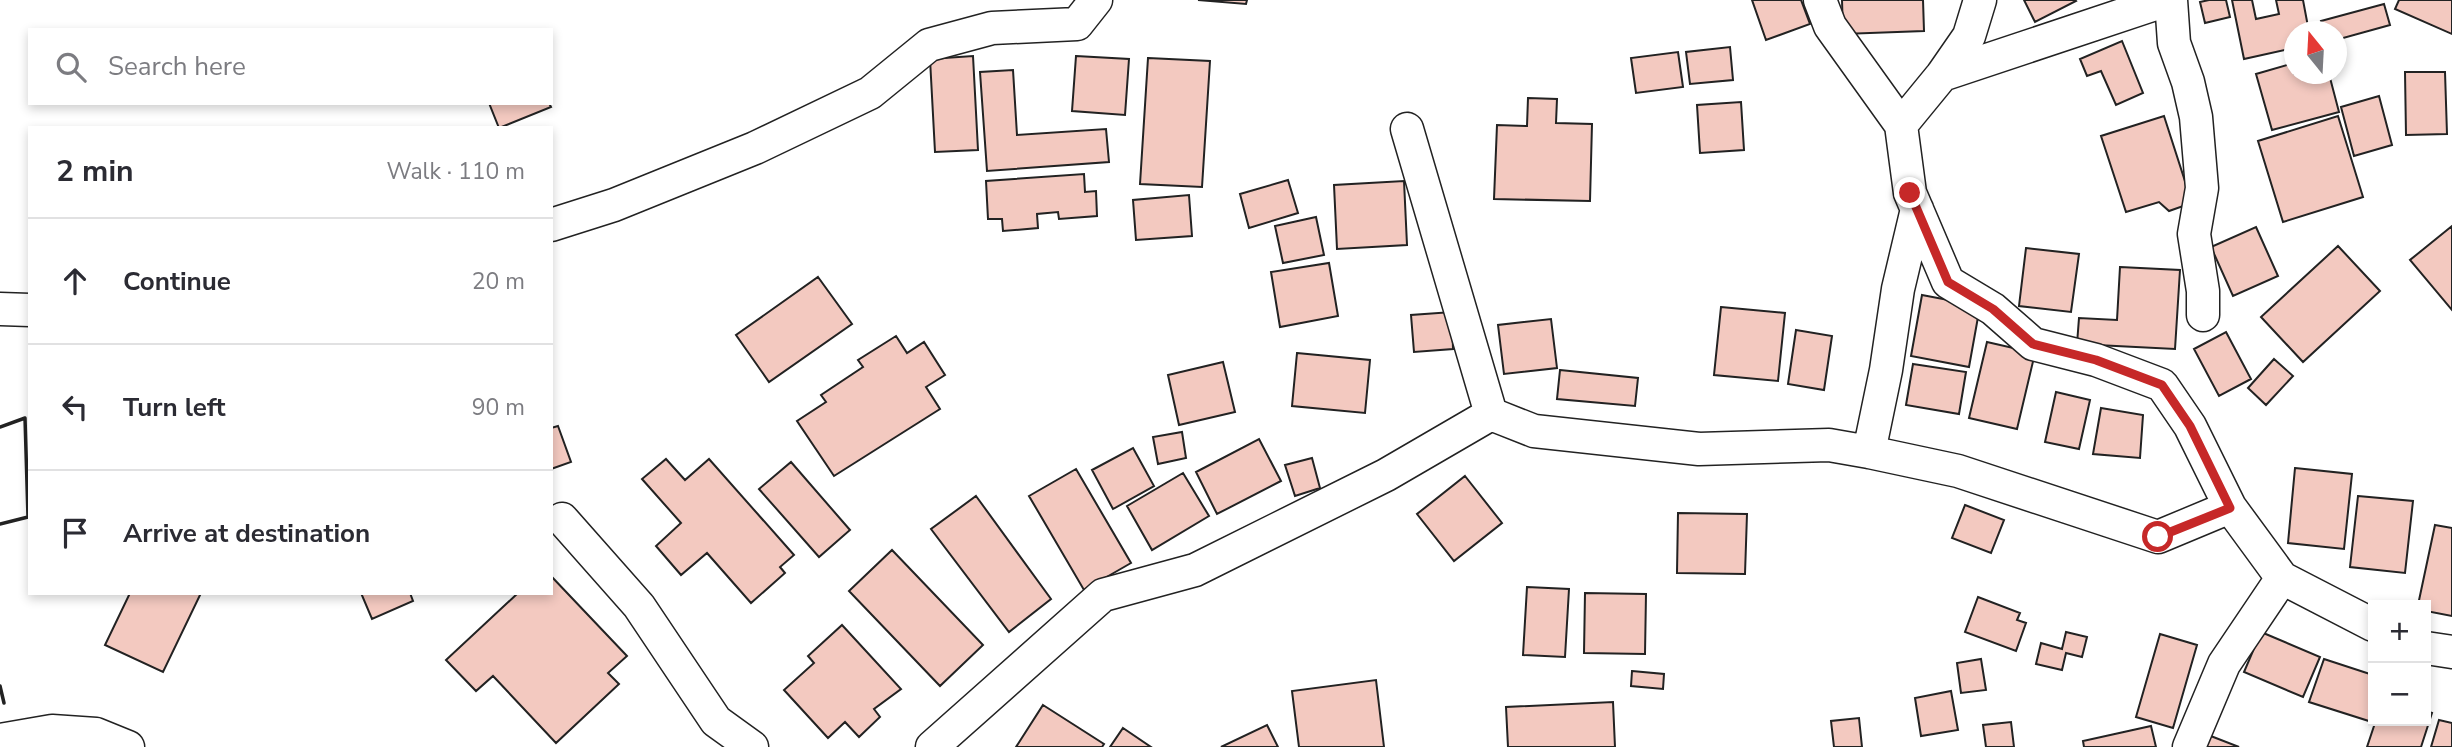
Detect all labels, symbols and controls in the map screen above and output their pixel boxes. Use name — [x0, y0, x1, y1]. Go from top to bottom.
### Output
north arrow — [2284, 21, 2347, 84]
search box — [28, 28, 553, 105]
icon: search — [52, 48, 90, 86]
text: Search here — [108, 49, 246, 84]
text: 2 min — [56, 151, 134, 192]
text: Walk · 110 m — [386, 156, 525, 187]
route end — [1894, 177, 1925, 208]
icon: ahead — [56, 262, 94, 300]
text: Continue — [123, 264, 231, 299]
text: 20 m — [472, 266, 525, 297]
icon: left — [56, 388, 94, 426]
text: Turn left — [123, 390, 226, 425]
text: 90 m — [472, 392, 525, 423]
icon: arrive — [56, 514, 94, 552]
text: Arrive at destination — [123, 516, 370, 551]
route start — [2142, 521, 2173, 552]
map controls — [2368, 600, 2431, 726]
button: + — [2368, 600, 2431, 663]
button: − — [2368, 663, 2431, 726]

